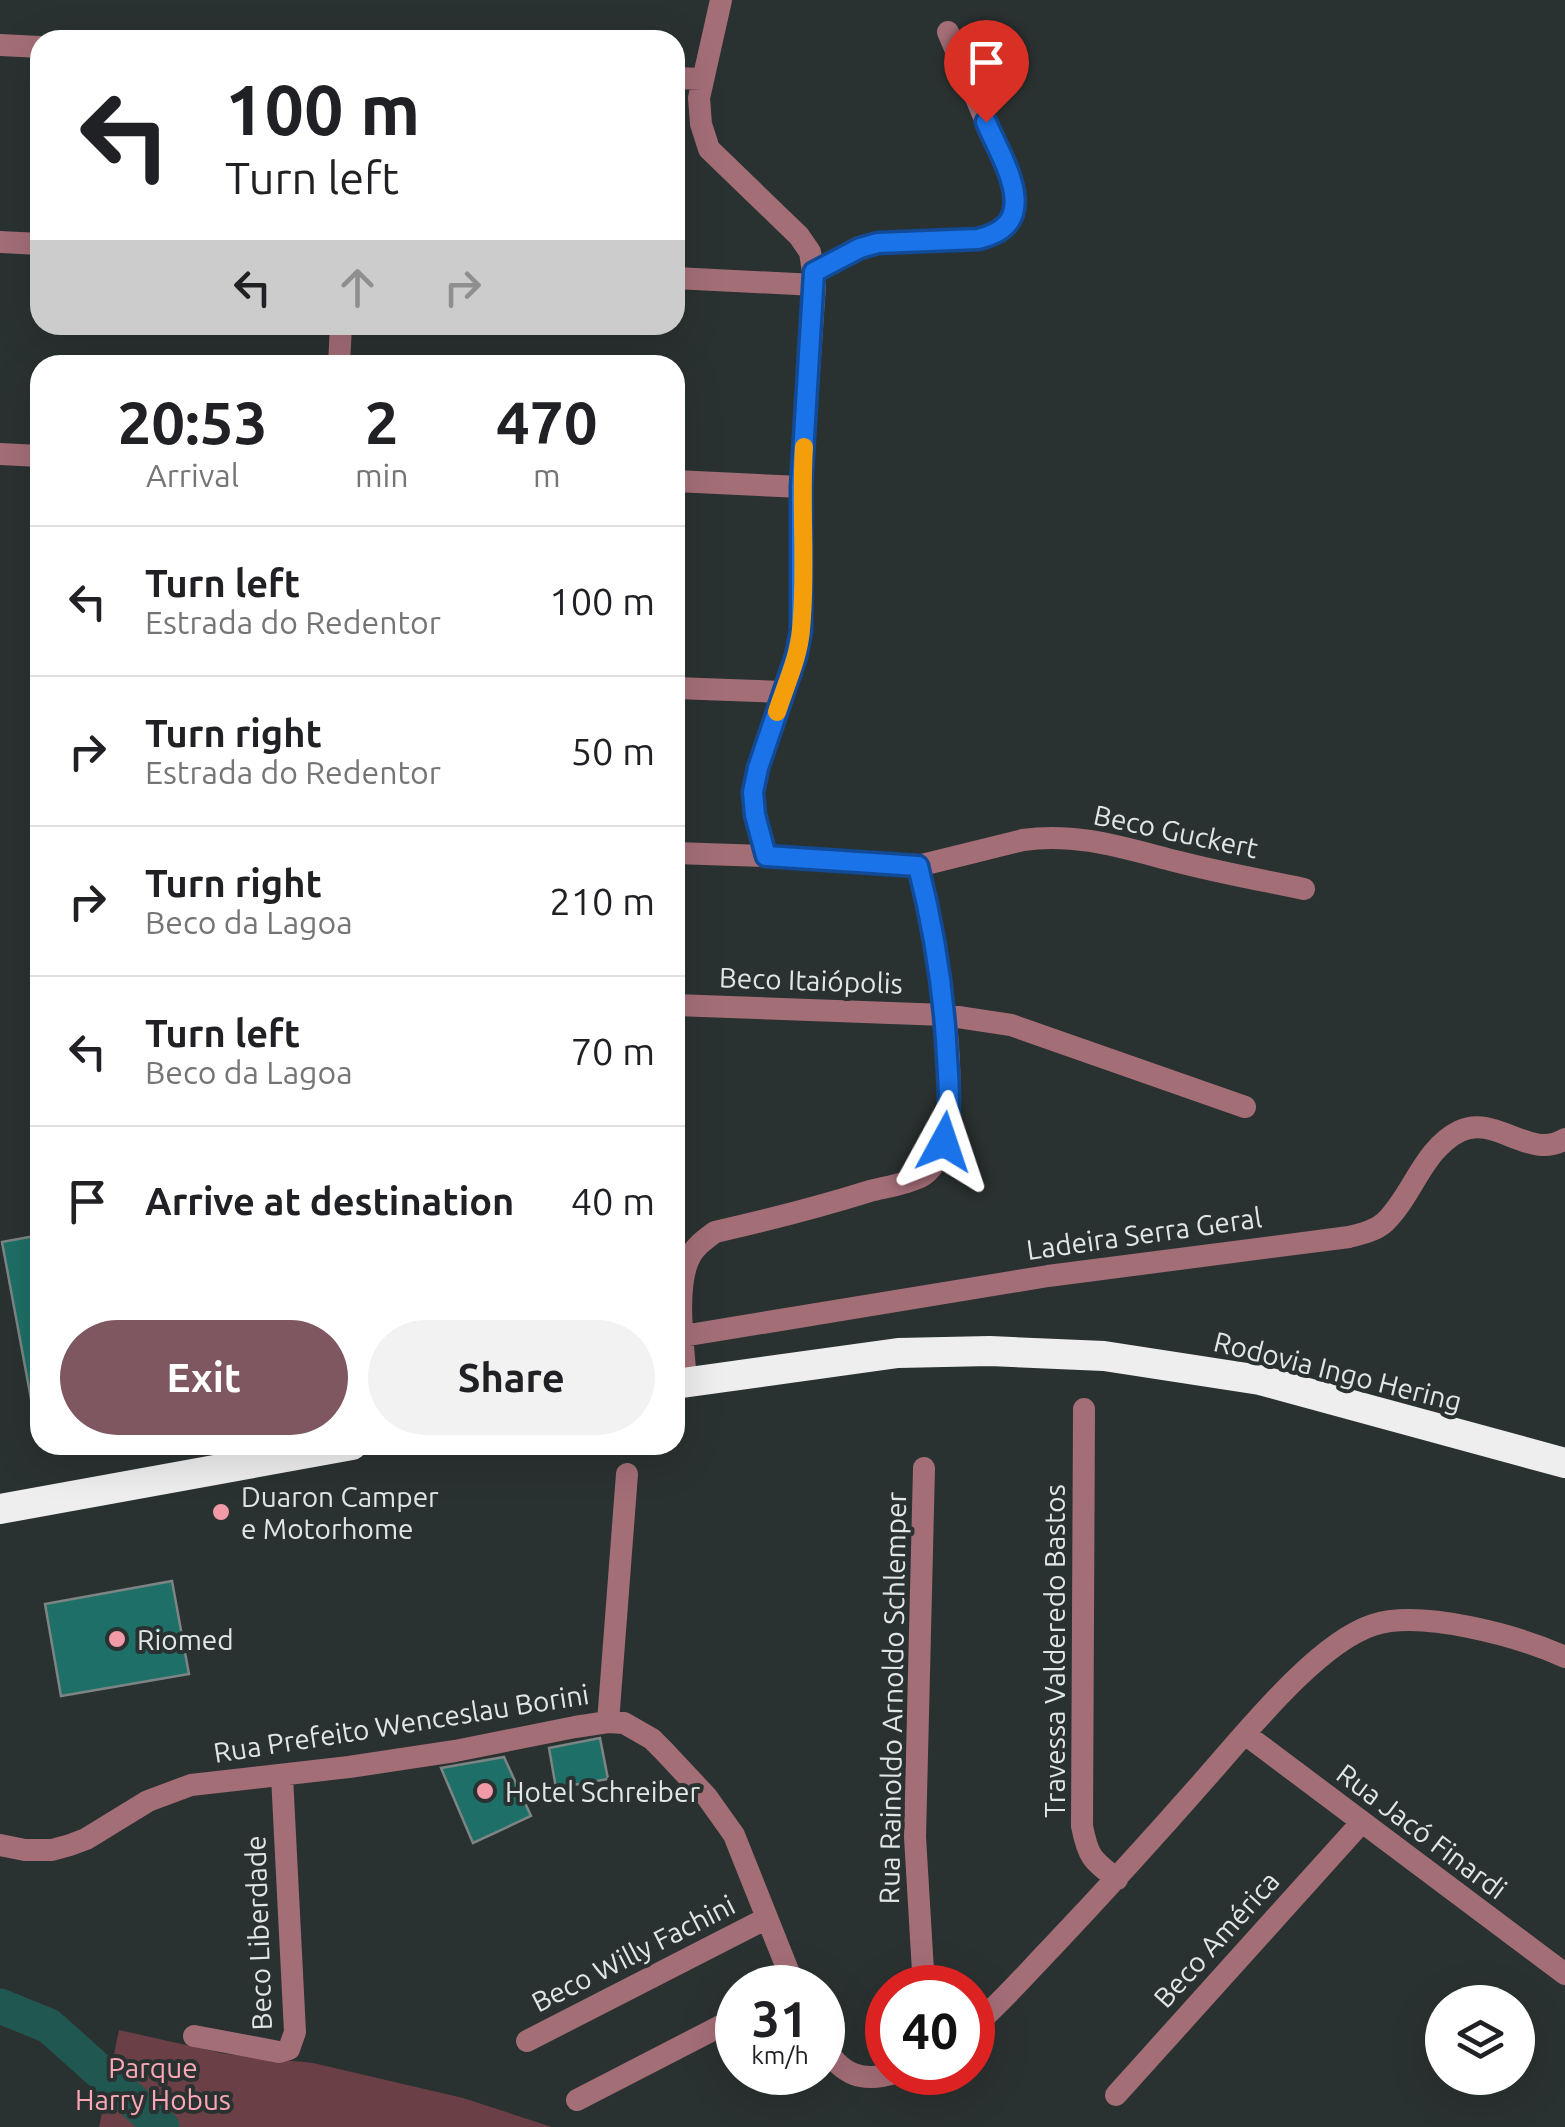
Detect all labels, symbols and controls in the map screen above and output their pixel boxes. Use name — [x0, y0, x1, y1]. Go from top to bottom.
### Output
pin — [944, 20, 1029, 123]
icon: arrive — [959, 35, 1014, 90]
icon: left — [60, 70, 190, 200]
text: 100 m — [225, 70, 420, 148]
text: Turn left — [225, 152, 399, 203]
icon: left — [225, 260, 280, 315]
icon: ahead — [330, 260, 385, 315]
icon: right — [435, 260, 490, 315]
text: 20:53 — [117, 388, 268, 455]
text: 2 — [365, 388, 399, 455]
text: 470 — [496, 388, 598, 455]
text: Arrival — [146, 457, 239, 493]
text: min — [355, 457, 409, 493]
text: m — [533, 457, 561, 493]
text: Turn left — [145, 562, 300, 604]
icon: left — [60, 574, 115, 629]
text: 100 m — [549, 580, 655, 622]
text: Estrada do Redentor — [145, 604, 441, 640]
text: Turn right — [145, 712, 322, 754]
icon: right — [60, 724, 115, 779]
text: 50 m — [571, 730, 655, 772]
text: Estrada do Redentor — [145, 754, 441, 790]
street label: Beco Guckert — [1091, 798, 1261, 864]
text: Turn right — [145, 862, 322, 904]
icon: right — [60, 874, 115, 929]
text: 210 m — [549, 880, 655, 922]
text: Beco da Lagoa — [145, 904, 353, 940]
street label: Beco Itaiópolis — [719, 961, 903, 999]
text: Turn left — [145, 1012, 300, 1054]
icon: left — [60, 1024, 115, 1079]
text: 70 m — [571, 1030, 655, 1072]
text: Beco da Lagoa — [145, 1054, 353, 1090]
position arrow — [892, 1090, 996, 1194]
icon: arrive — [60, 1174, 115, 1229]
text: Arrive at destination — [145, 1180, 514, 1222]
text: 40 m — [571, 1180, 655, 1222]
street label: Ladeira Serra Geral — [1024, 1201, 1264, 1265]
button: Exit — [60, 1320, 348, 1435]
button: Share — [368, 1320, 655, 1435]
street label: Rodovia Ingo Hering — [1211, 1325, 1465, 1417]
place label: Duaron Camper e Motorhome — [241, 1481, 439, 1544]
street label: Travessa Valderedo Bastos — [1039, 1484, 1070, 1818]
street label: Rua Rainoldo Arnoldo Schlemper — [873, 1491, 911, 1904]
marker: Duaron Camper e Motorhome — [210, 1501, 232, 1523]
place label: Riomed — [137, 1624, 234, 1655]
marker: Riomed — [106, 1628, 128, 1650]
street label: Rua Prefeito Wenceslau Borini — [211, 1678, 591, 1768]
street label: Rua Jacó Finardi — [1331, 1757, 1513, 1905]
place label: Hotel Schreiber — [505, 1776, 700, 1807]
marker: Hotel Schreiber — [474, 1780, 496, 1802]
street label: Beco Liberdade — [239, 1835, 277, 2031]
street label: Beco América — [1147, 1865, 1285, 2013]
street label: Beco Willy Fachini — [526, 1888, 740, 2018]
speed limit sign: 40 — [865, 1965, 995, 2095]
map controls — [1425, 1985, 1535, 2095]
button: layers — [1425, 1985, 1535, 2095]
text: 31 — [752, 1990, 808, 2046]
text: km/h — [751, 2041, 809, 2069]
park label: Parque Harry Hobus — [75, 2052, 231, 2115]

